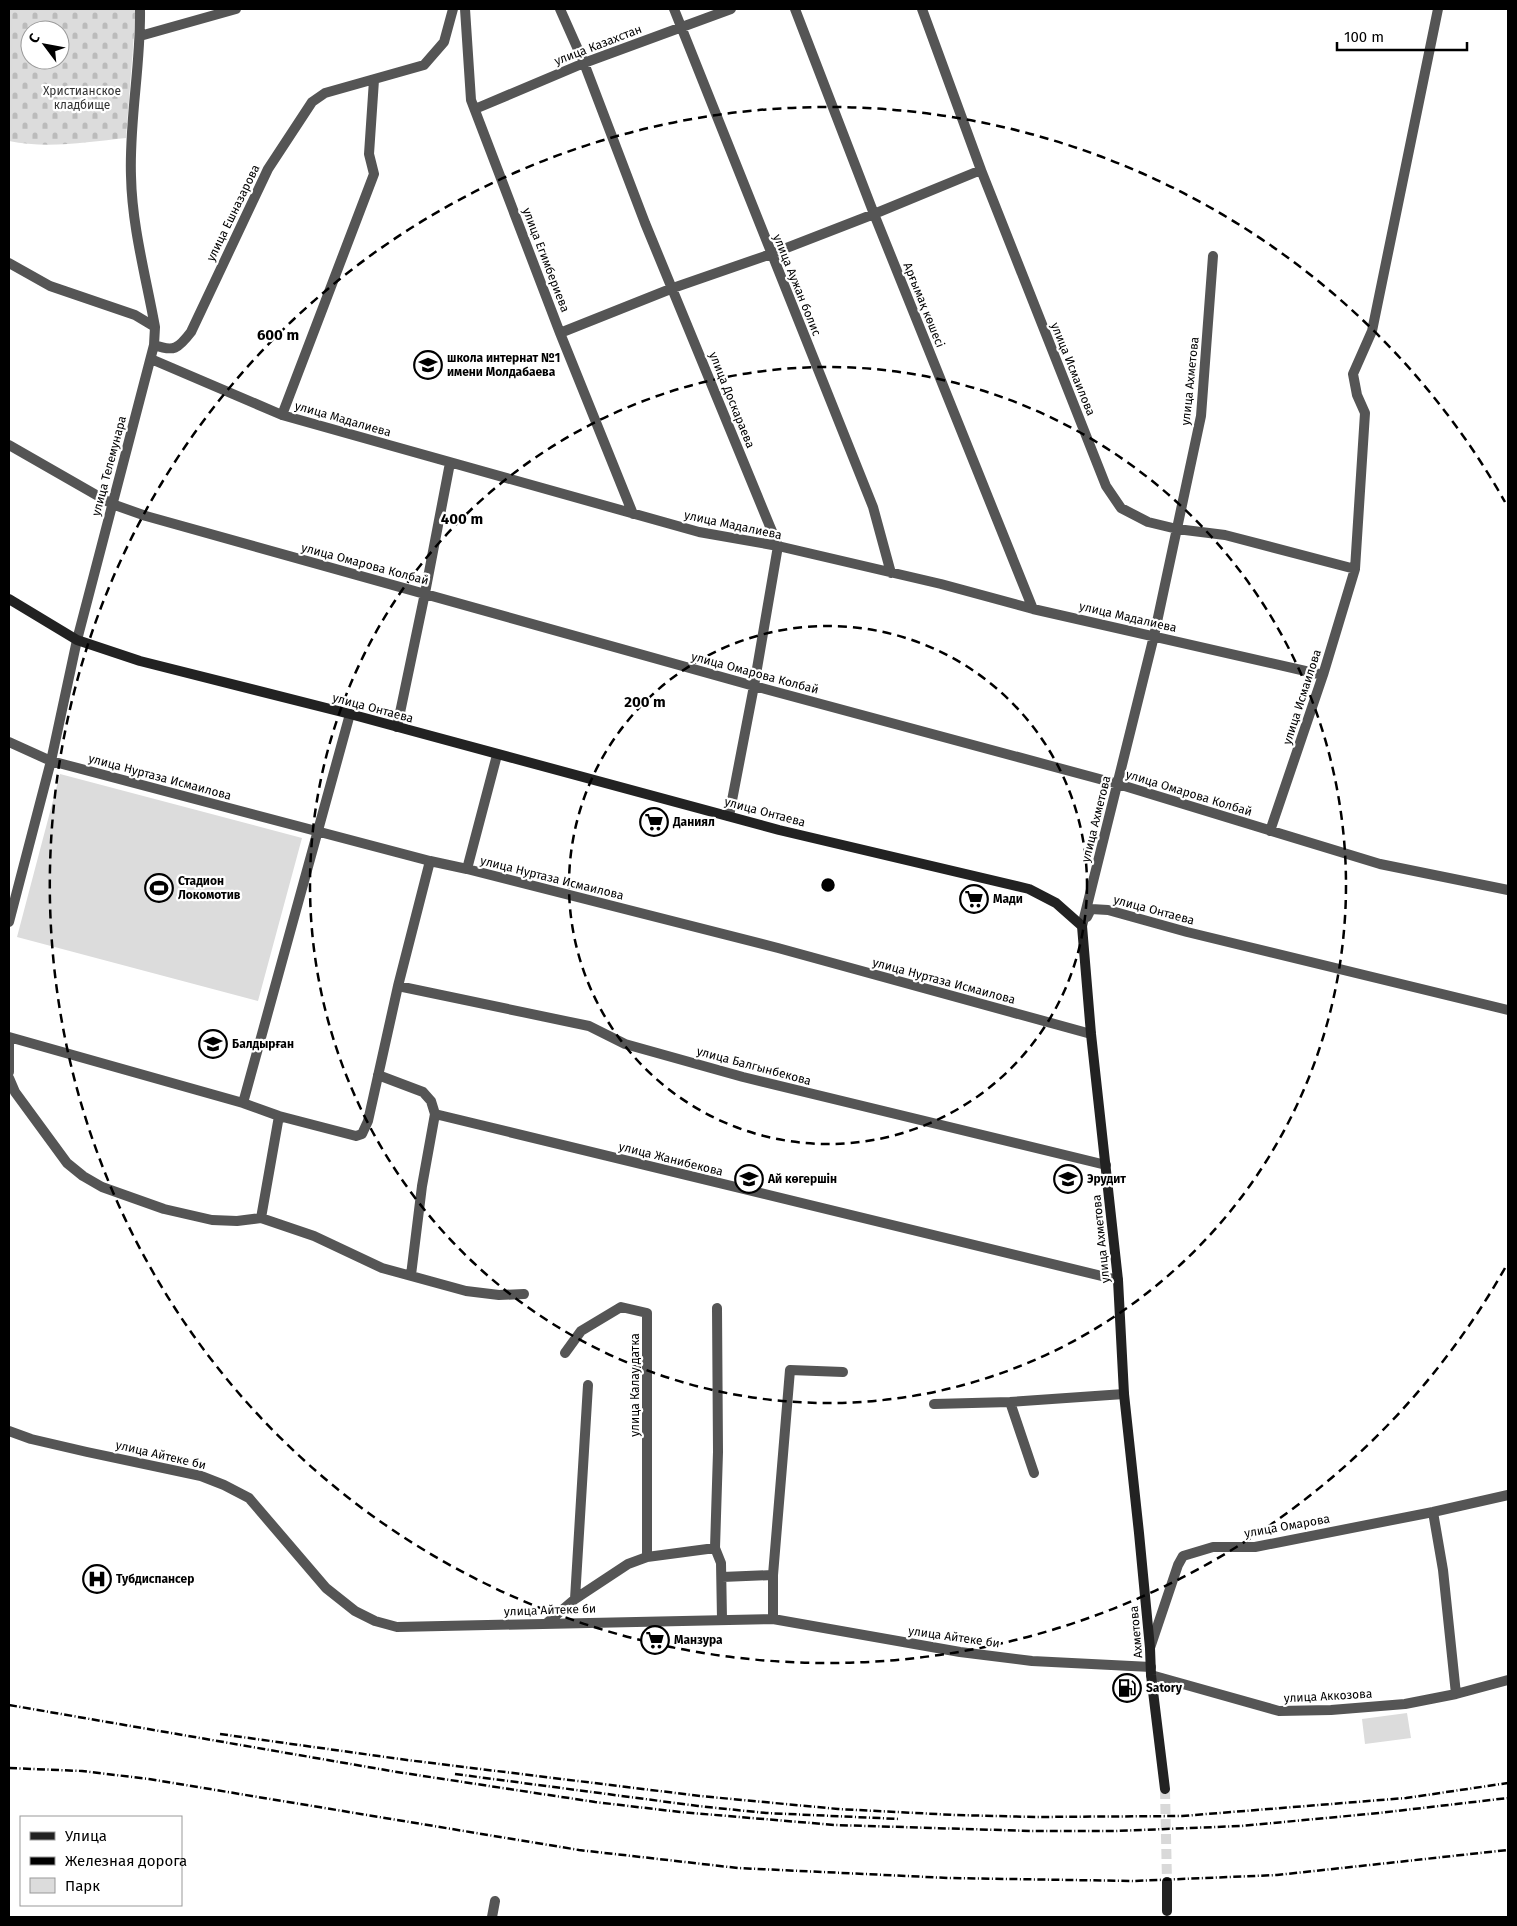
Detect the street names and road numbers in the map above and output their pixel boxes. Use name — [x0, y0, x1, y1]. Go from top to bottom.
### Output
street label: улица Казахстан — [552, 22, 644, 68]
street label: улица Ешназарова — [204, 162, 262, 264]
street label: улица Егимбериева — [520, 206, 572, 314]
street label: улица Аужан болис — [770, 232, 824, 338]
street label: Арғымақ көшесі — [901, 260, 947, 350]
street label: улица Исмаилова — [1048, 320, 1098, 418]
street label: улица Ахметова — [1178, 336, 1202, 426]
street label: улица Доскараева — [706, 350, 758, 450]
street label: улица Мадалиева — [293, 399, 393, 439]
street label: улица Телемунара — [89, 414, 129, 518]
street label: улица Мадалиева — [683, 508, 783, 542]
street label: улица Омарова Колбай — [300, 540, 430, 588]
street label: улица Мадалиева — [1078, 599, 1178, 635]
street label: улица Исмаилова — [1280, 648, 1324, 746]
street label: улица Омарова Колбай — [690, 649, 820, 697]
street label: улица Онтаева — [331, 690, 415, 726]
street label: улица Нуртаза Исмаилова — [87, 751, 233, 803]
street label: улица Омарова Колбай — [1124, 767, 1254, 819]
street label: улица Ахметова — [1078, 774, 1114, 864]
street label: улица Онтаева — [723, 794, 807, 830]
street label: улица Нуртаза Исмаилова — [479, 853, 625, 903]
street label: улица Онтаева — [1112, 892, 1196, 928]
street label: улица Нуртаза Исмаилова — [871, 955, 1017, 1007]
street label: улица Балгынбекова — [695, 1044, 813, 1088]
street label: улица Жанибекова — [617, 1139, 725, 1179]
street label: улица Ахметова — [1089, 1194, 1113, 1284]
street label: улица Калау датка — [628, 1333, 642, 1437]
street label: улица Айтеке би — [114, 1438, 208, 1472]
street label: улица Омарова — [1243, 1512, 1331, 1540]
street label: улица Айтеке би — [504, 1601, 596, 1619]
street label: Ахметова — [1127, 1605, 1145, 1659]
street label: улица Айтеке би — [907, 1624, 1001, 1650]
street label: улица Аккозова — [1283, 1687, 1373, 1705]

